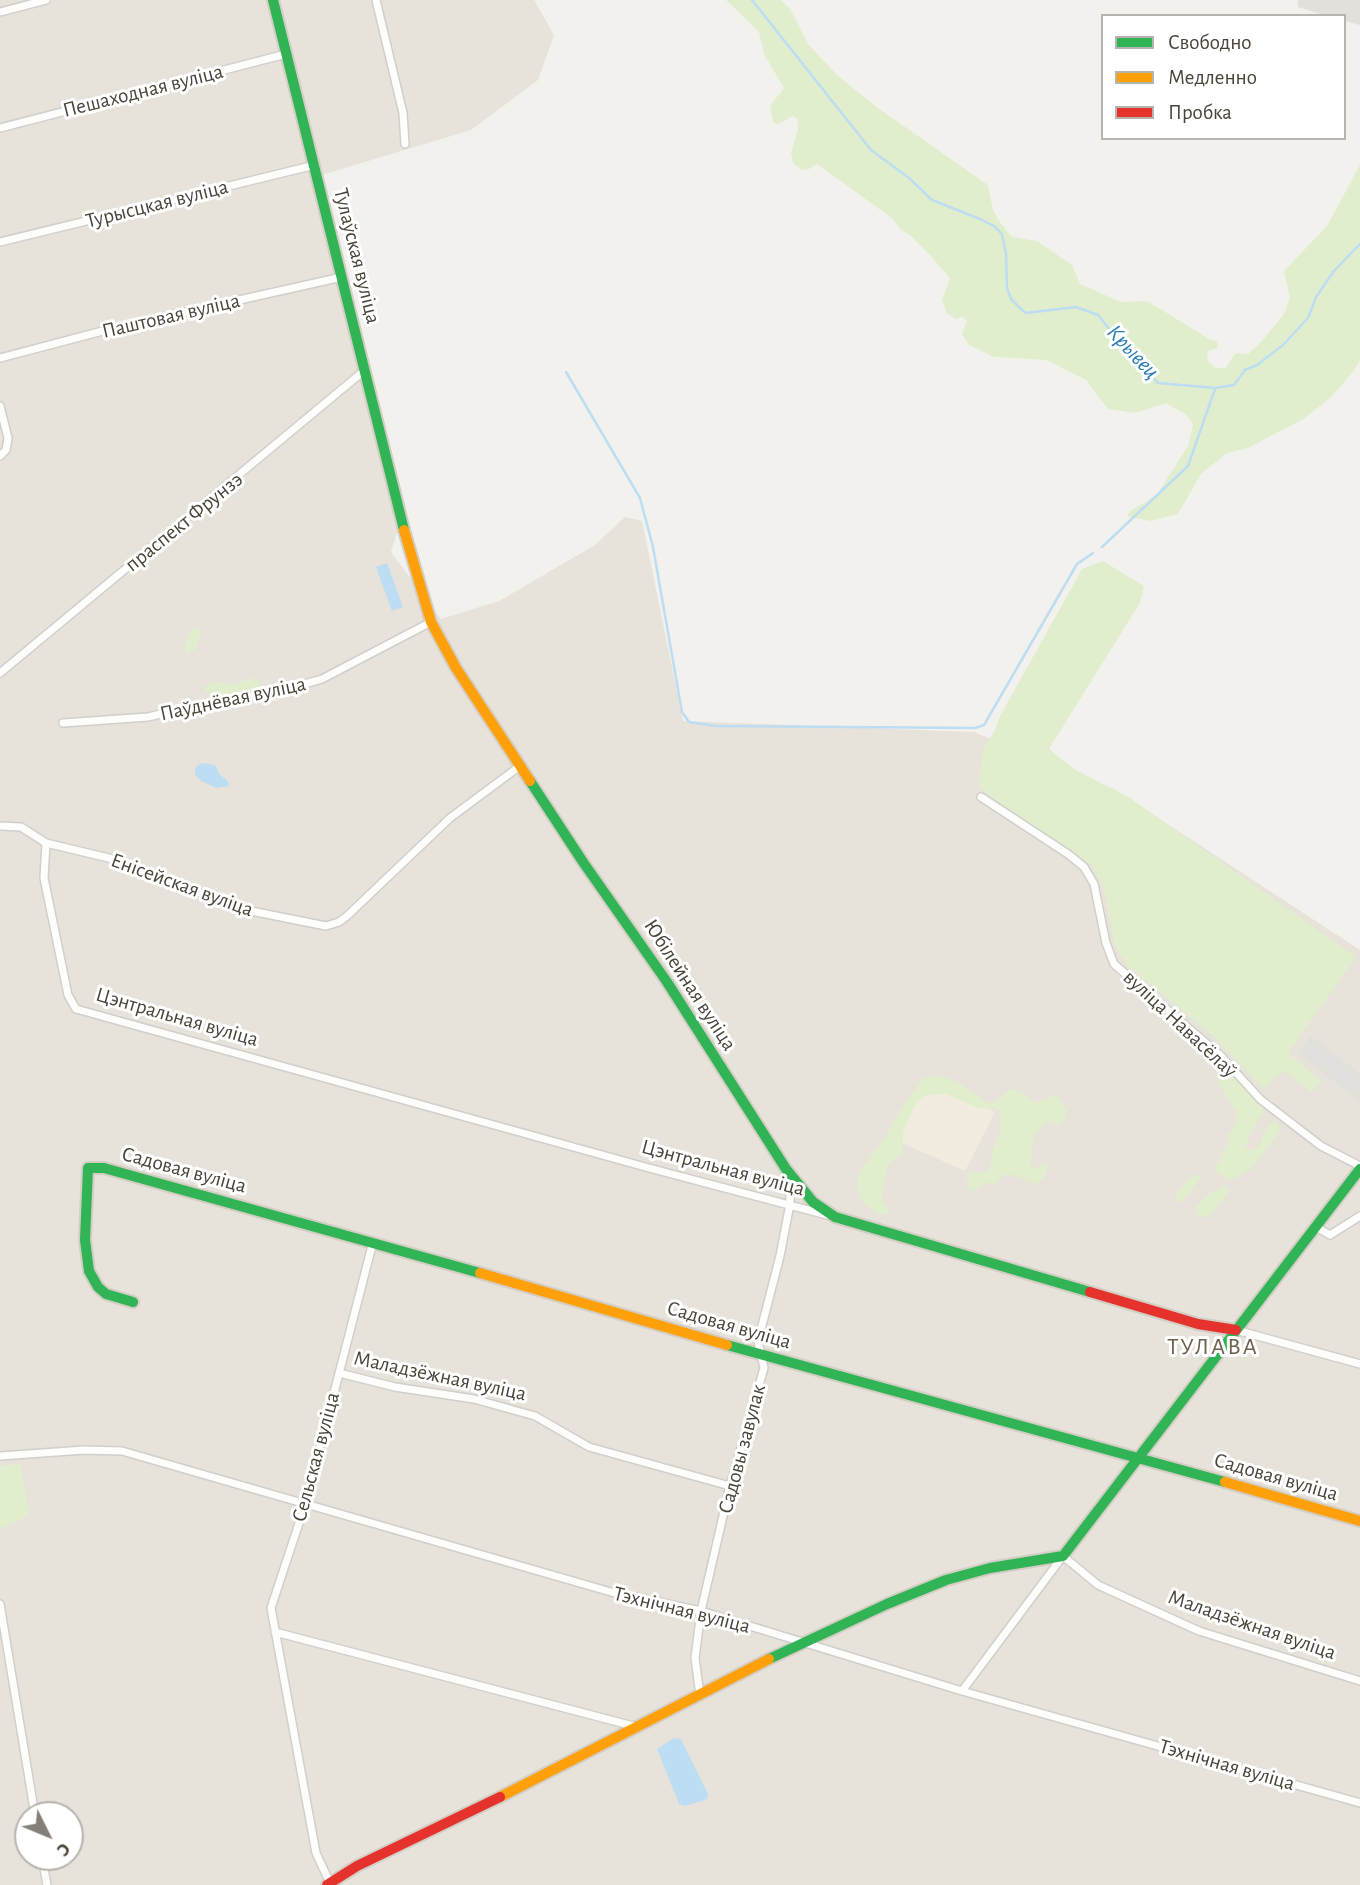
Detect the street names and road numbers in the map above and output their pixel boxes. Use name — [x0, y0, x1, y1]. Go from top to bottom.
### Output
street label: Пешаходная вуліца — [60, 59, 226, 123]
street label: Турысцкая вуліца — [83, 174, 231, 234]
street label: Тулаўская вуліца — [328, 186, 386, 326]
street label: Паштовая вуліца — [100, 288, 242, 344]
street label: праспект Фрунзэ — [120, 467, 248, 577]
street label: Паўднёвая вуліца — [158, 671, 308, 727]
street label: Енісейская вуліца — [107, 848, 257, 922]
street label: Юбілейная вуліца — [638, 915, 742, 1055]
street label: вуліца Навасёлаў — [1118, 965, 1242, 1083]
street label: Цэнтральная вуліца — [93, 982, 261, 1052]
street label: Цэнтральная вуліца — [639, 1134, 807, 1202]
street label: Садовая вуліца — [119, 1141, 249, 1199]
street label: Садовая вуліца — [664, 1295, 794, 1355]
street label: Маладзёжная вуліца — [351, 1345, 529, 1407]
street label: Садовы завулак — [713, 1382, 771, 1516]
street label: Сельская вуліца — [287, 1389, 345, 1525]
street label: Садовая вуліца — [1211, 1447, 1341, 1507]
street label: Тэхнічная вуліца — [611, 1581, 753, 1639]
street label: Маладзёжная вуліца — [1165, 1584, 1339, 1666]
street label: Тэхнічная вуліца — [1156, 1734, 1298, 1796]

